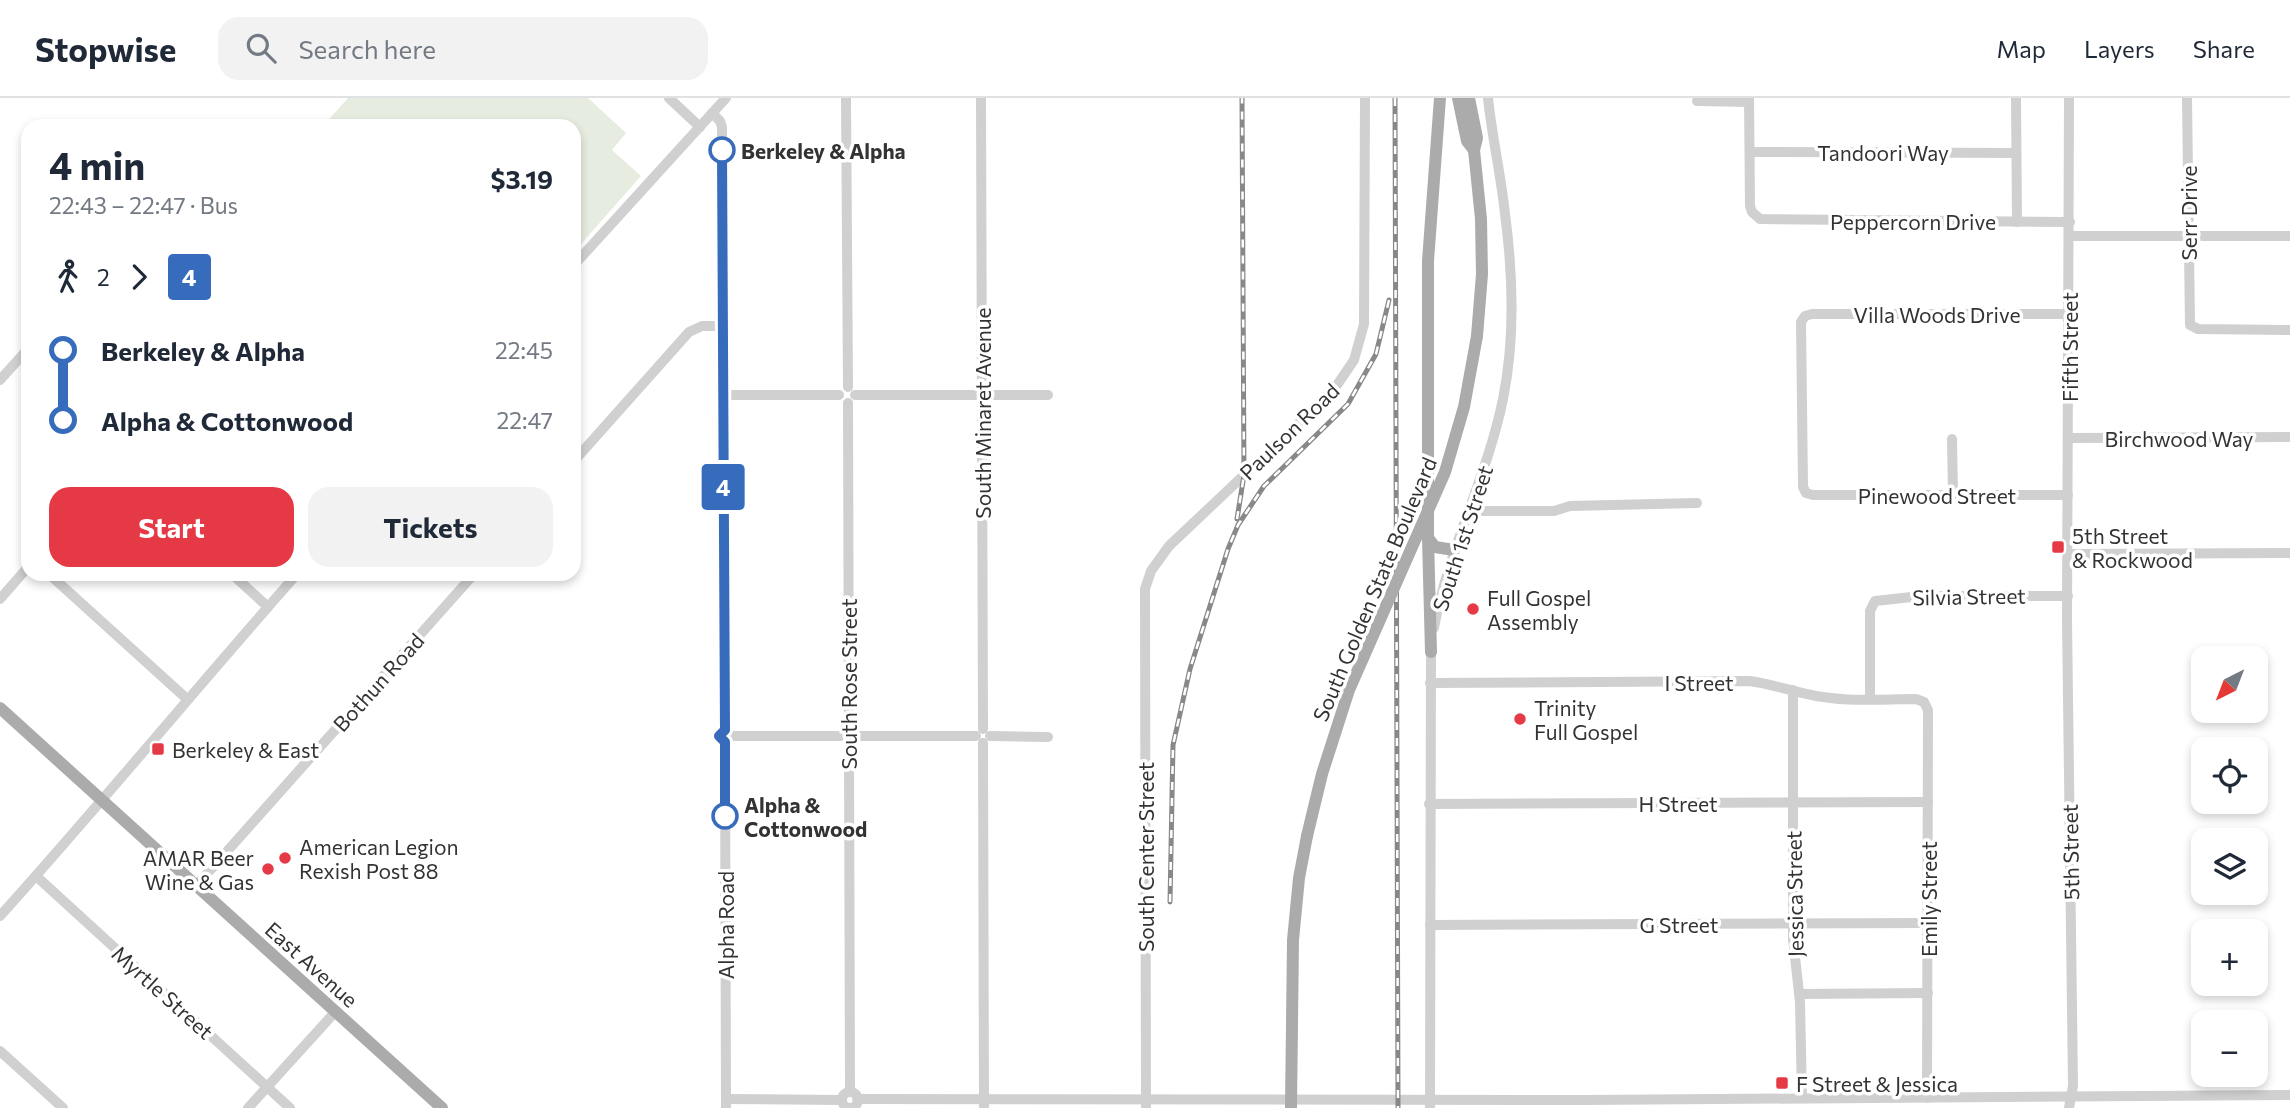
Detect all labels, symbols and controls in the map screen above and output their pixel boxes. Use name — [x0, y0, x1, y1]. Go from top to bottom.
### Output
search box — [218, 17, 708, 80]
text: Stopwise — [35, 28, 176, 69]
icon: search — [242, 29, 280, 67]
text: Search here — [298, 33, 436, 64]
text: Map — [1997, 34, 2046, 63]
text: Layers — [2084, 34, 2155, 63]
text: Share — [2193, 34, 2255, 63]
marker: Berkeley & Alpha — [709, 137, 735, 163]
place label: Berkeley & Alpha — [741, 138, 906, 163]
street label: Tandoori Way — [1817, 140, 1949, 165]
text: 4 min — [49, 141, 145, 188]
text: $3.19 — [491, 163, 553, 194]
street label: Serr Drive — [2176, 166, 2201, 260]
text: 22:43 – 22:47 · Bus — [49, 191, 238, 219]
street label: Peppercorn Drive — [1830, 209, 1996, 234]
icon: walk — [49, 258, 87, 296]
icon: forward — [120, 258, 158, 296]
text: 4 — [182, 262, 197, 291]
text: 2 — [97, 263, 110, 291]
street label: Fifth Street — [2057, 292, 2082, 402]
street label: Villa Woods Drive — [1854, 302, 2020, 327]
street label: South Minaret Avenue — [970, 307, 995, 519]
text: Berkeley & Alpha — [101, 335, 305, 366]
text: 22:45 — [495, 336, 553, 364]
street label: Paulson Road — [1234, 377, 1344, 485]
text: Alpha & Cottonwood — [101, 405, 353, 436]
text: 22:47 — [497, 406, 553, 434]
street label: Birchwood Way — [2105, 426, 2254, 451]
street label: South Golden State Boulevard — [1307, 453, 1441, 725]
street label: South 1st Street — [1427, 462, 1497, 614]
line badge: 4 — [700, 464, 746, 510]
text: 4 — [716, 472, 730, 501]
street label: Pinewood Street — [1858, 483, 2016, 508]
button: Start — [49, 487, 294, 567]
button: Tickets — [308, 487, 553, 567]
place label: 5th Street & Rockwood — [2072, 523, 2193, 572]
marker: 5th Street & Rockwood — [2050, 539, 2066, 555]
street label: Silvia Street — [1912, 583, 2026, 609]
place label: Full Gospel Assembly — [1487, 585, 1591, 634]
street label: South Rose Street — [836, 599, 861, 770]
marker: Full Gospel Assembly — [1465, 601, 1481, 617]
street label: Bothun Road — [327, 628, 429, 736]
north arrow — [2191, 646, 2268, 723]
map controls — [2191, 646, 2268, 1087]
street label: I Street — [1664, 670, 1734, 695]
place label: Trinity Full Gospel — [1534, 695, 1638, 744]
marker: Trinity Full Gospel — [1512, 711, 1528, 727]
place label: Berkeley & East — [172, 737, 319, 762]
button: locate — [2191, 737, 2268, 814]
marker: Berkeley & East — [150, 741, 166, 757]
street label: South Center Street — [1133, 762, 1158, 952]
street label: H Street — [1638, 791, 1718, 816]
place label: Alpha & Cottonwood — [744, 792, 867, 841]
marker: Alpha & Cottonwood — [712, 803, 738, 829]
street label: 5th Street — [2057, 804, 2083, 900]
button: layers — [2191, 828, 2268, 905]
street label: Jessica Street — [1780, 831, 1808, 957]
place label: American Legion Rexish Post 88 — [299, 834, 459, 883]
street label: Emily Street — [1916, 841, 1941, 957]
place label: AMAR Beer Wine & Gas — [143, 845, 254, 894]
marker: American Legion Rexish Post 88 — [277, 850, 293, 866]
marker: AMAR Beer Wine & Gas — [260, 861, 276, 877]
street label: Alpha Road — [713, 871, 738, 979]
street label: G Street — [1640, 912, 1718, 937]
street label: East Avenue — [261, 916, 363, 1012]
button: + — [2191, 919, 2268, 996]
street label: Myrtle Street — [107, 940, 219, 1044]
button: − — [2191, 1010, 2268, 1087]
place label: F Street & Jessica — [1796, 1071, 1958, 1096]
marker: F Street & Jessica — [1774, 1075, 1790, 1091]

